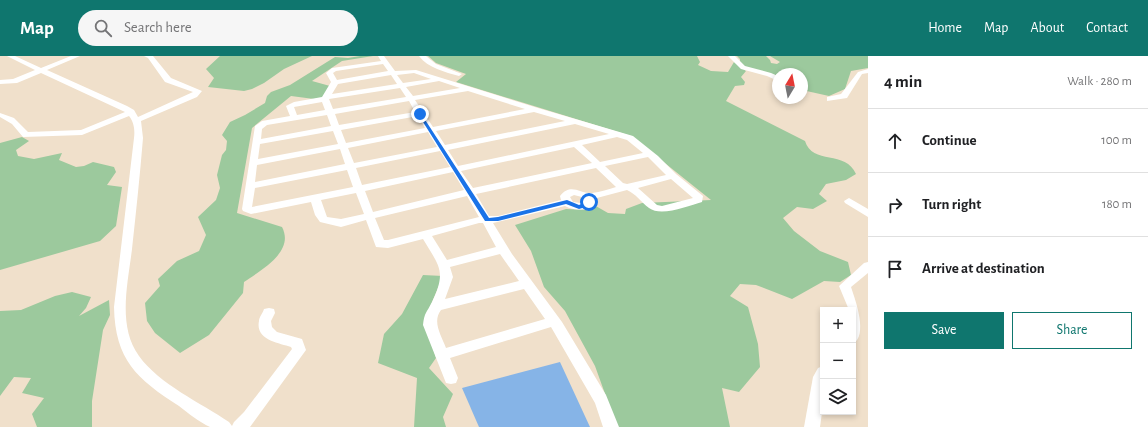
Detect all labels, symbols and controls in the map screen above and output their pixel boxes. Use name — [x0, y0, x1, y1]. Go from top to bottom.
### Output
search box — [78, 10, 358, 46]
icon: search — [92, 17, 114, 39]
text: Map — [20, 19, 54, 38]
text: Search here — [124, 20, 192, 35]
text: Home — [928, 21, 962, 35]
text: Map — [984, 21, 1008, 35]
text: About — [1030, 21, 1064, 35]
text: Contact — [1086, 21, 1128, 35]
north arrow — [772, 68, 808, 104]
text: 4 min — [884, 73, 922, 90]
text: Walk · 280 m — [1067, 75, 1132, 88]
route end — [411, 105, 429, 123]
icon: ahead — [884, 130, 906, 152]
text: Continue — [922, 133, 977, 148]
text: 100 m — [1101, 134, 1132, 147]
route start — [580, 193, 598, 211]
icon: right — [884, 194, 906, 216]
text: Turn right — [922, 197, 981, 212]
text: 180 m — [1102, 198, 1132, 211]
icon: arrive — [884, 258, 906, 280]
text: Arrive at destination — [922, 261, 1045, 276]
map controls — [820, 307, 856, 415]
button: + — [820, 307, 856, 343]
button: Save — [884, 312, 1004, 349]
button: Share — [1012, 312, 1132, 349]
button: − — [820, 343, 856, 379]
button: layers — [820, 379, 856, 415]

